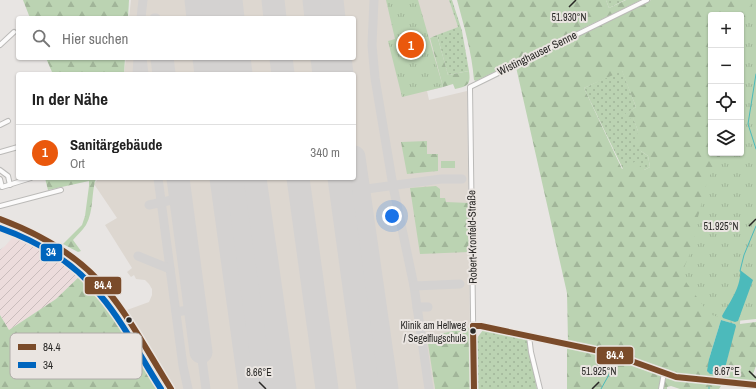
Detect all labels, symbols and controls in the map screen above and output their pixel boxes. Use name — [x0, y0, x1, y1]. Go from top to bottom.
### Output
text: 51.930°N — [552, 11, 587, 24]
map controls — [708, 12, 744, 156]
button: + — [708, 12, 744, 48]
search box — [16, 16, 356, 60]
icon: search — [30, 27, 52, 49]
text: Hier suchen — [62, 28, 128, 49]
street label: Wistinghauser Senne — [495, 28, 579, 78]
pin: 1 — [398, 30, 424, 60]
button: − — [708, 48, 744, 84]
button: locate — [708, 84, 744, 120]
text: In der Nähe — [32, 87, 108, 110]
button: layers — [708, 120, 744, 156]
text: Sanitärgebäude — [70, 134, 162, 155]
text: 1 — [42, 144, 48, 161]
text: 340 m — [310, 144, 340, 161]
text: Ort — [70, 155, 85, 172]
street label: Robert-Kronfeld-Straße — [464, 190, 480, 284]
your location — [382, 206, 402, 226]
text: 51.925°N — [704, 220, 739, 233]
line badge: 34 — [40, 243, 63, 262]
text: 34 — [46, 245, 56, 259]
line badge: 84.4 — [84, 276, 122, 295]
text: 84.4 — [94, 278, 112, 292]
unlabelled marker — [124, 315, 134, 325]
place label: Klinik am Hellweg / Segelflugschule — [400, 319, 466, 345]
marker: Klinik am Hellweg / Segelflugschule — [468, 326, 478, 336]
legend — [10, 333, 142, 379]
text: 84.4 — [43, 340, 61, 354]
line badge: 84.4 — [596, 346, 634, 365]
text: 84.4 — [606, 348, 624, 362]
text: 34 — [43, 358, 53, 372]
text: 51.925°N — [582, 365, 617, 378]
text: 8.67°E — [714, 365, 740, 378]
text: 8.66°E — [246, 366, 272, 379]

